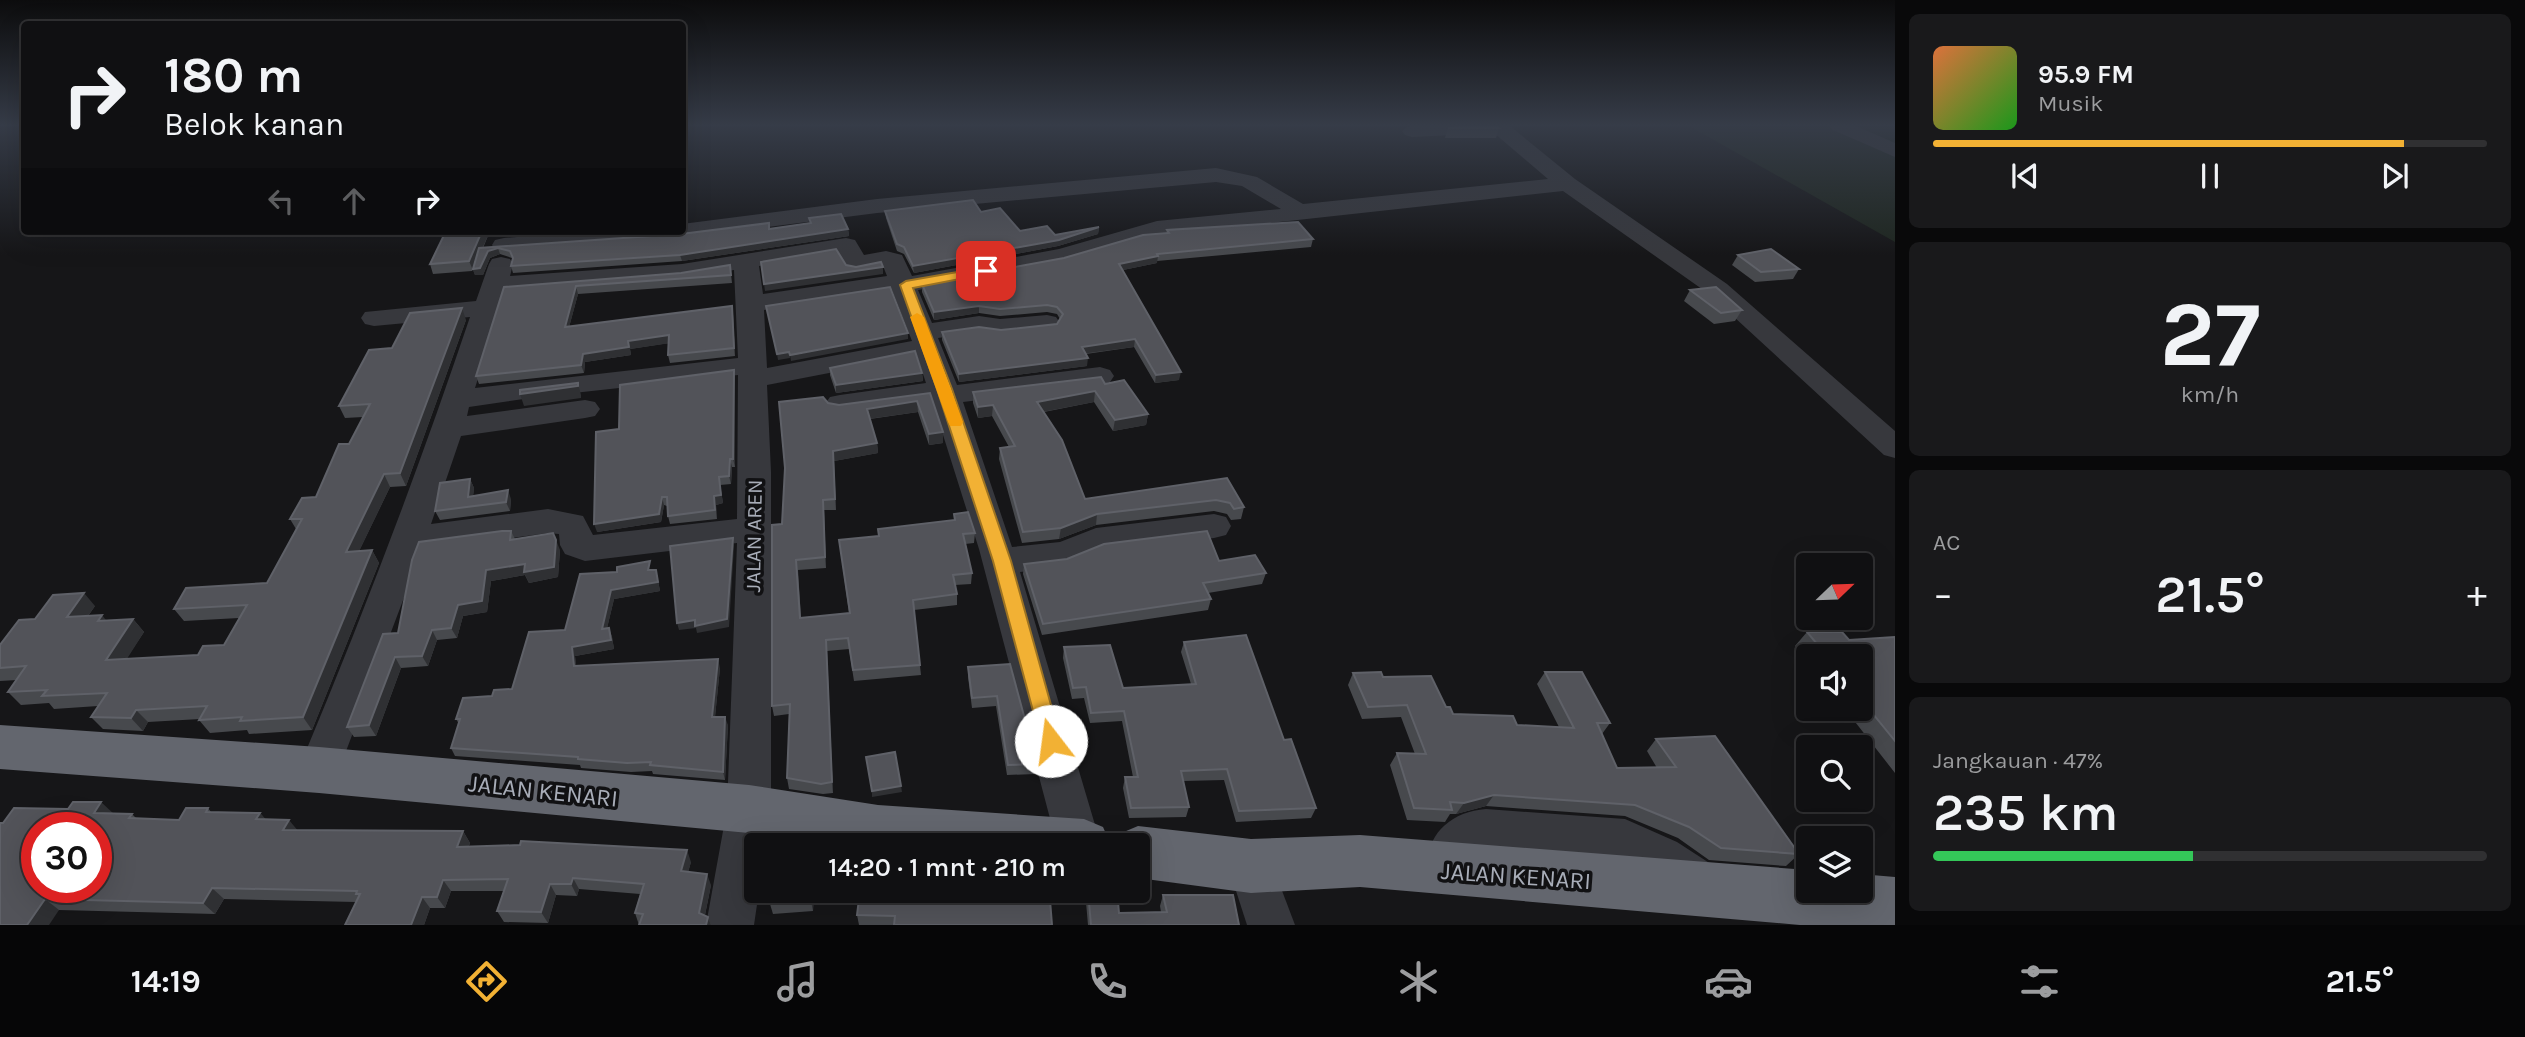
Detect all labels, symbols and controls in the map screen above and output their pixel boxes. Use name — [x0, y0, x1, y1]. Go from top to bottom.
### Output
text: 180 m — [164, 47, 303, 104]
icon: right — [49, 49, 140, 140]
text: 95.9 FM — [2038, 59, 2134, 90]
text: Musik — [2038, 90, 2103, 117]
text: Belok kanan — [164, 106, 344, 143]
icon: previous — [2006, 157, 2044, 195]
icon: pause — [2191, 157, 2229, 195]
icon: next — [2376, 157, 2414, 195]
icon: left — [262, 182, 300, 220]
icon: ahead — [335, 182, 373, 220]
icon: right — [408, 182, 446, 220]
pin — [956, 241, 1016, 301]
icon: arrive — [967, 252, 1005, 290]
text: 27 — [2160, 282, 2260, 388]
text: km/h — [2181, 381, 2239, 408]
street label: JALAN AREN — [741, 479, 767, 593]
text: AC — [1933, 529, 1960, 556]
north arrow — [1796, 553, 1872, 630]
map controls — [1796, 553, 1873, 903]
text: 21.5° — [2155, 564, 2265, 625]
text: − — [1933, 572, 1953, 617]
text: + — [2467, 572, 2487, 617]
button: sound — [1796, 644, 1873, 721]
position arrow — [1014, 704, 1088, 778]
button: search — [1796, 735, 1873, 812]
text: Jangkauan · 47% — [1933, 747, 2103, 774]
street label: JALAN KENARI — [467, 769, 619, 813]
text: 235 km — [1933, 782, 2118, 843]
speed limit sign: 30 — [21, 812, 112, 903]
button: layers — [1796, 826, 1873, 903]
text: 14:20 · 1 mnt · 210 m — [828, 852, 1066, 883]
street label: JALAN KENARI — [1440, 857, 1592, 895]
icon: directions — [462, 957, 511, 1006]
icon: music — [773, 957, 822, 1006]
icon: phone — [1083, 957, 1132, 1006]
icon: climate — [1394, 957, 1443, 1006]
icon: car — [1704, 957, 1753, 1006]
icon: filters — [2015, 957, 2064, 1006]
text: 14:19 — [131, 963, 201, 1000]
text: 21.5° — [2326, 963, 2394, 1000]

